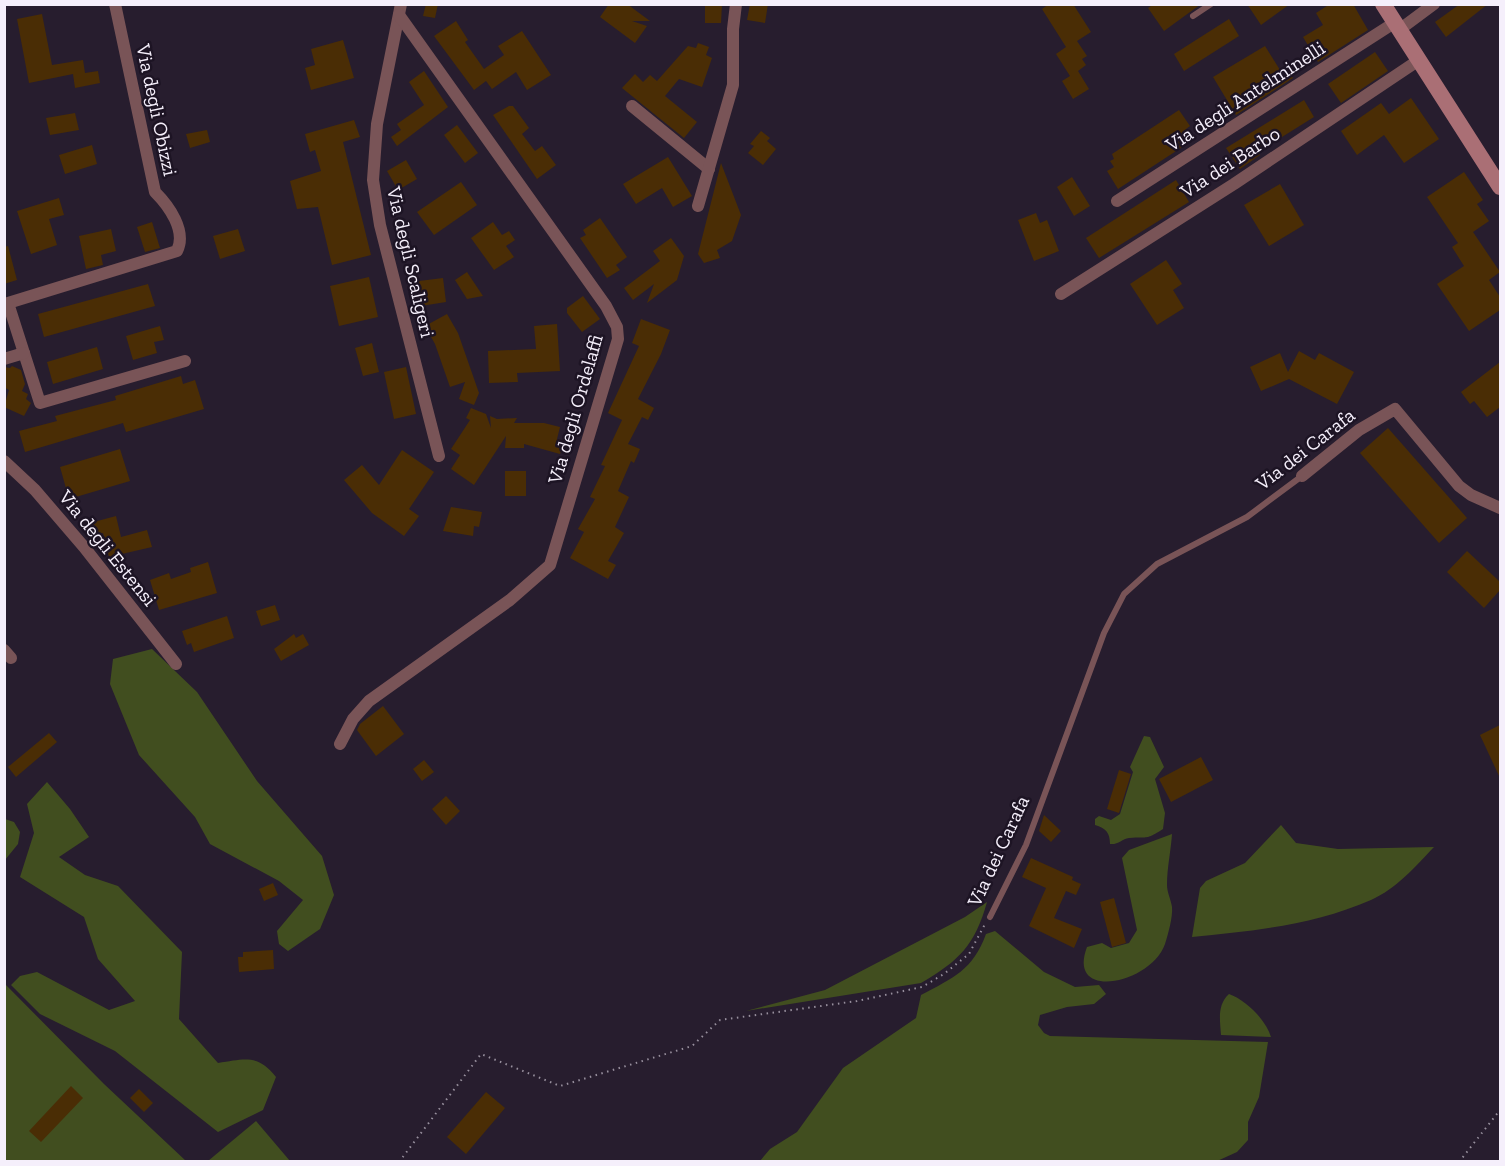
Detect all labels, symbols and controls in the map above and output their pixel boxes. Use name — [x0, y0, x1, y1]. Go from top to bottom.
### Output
street label: Via degli Antelminelli — [1160, 35, 1329, 157]
street label: Via degli Obizzi — [131, 41, 183, 178]
street label: Via dei Barbo — [1175, 121, 1284, 204]
street label: Via degli Scaligeri — [382, 183, 440, 340]
street label: Via degli Ordelaffi — [542, 331, 608, 488]
street label: Via dei Carafa — [1250, 403, 1360, 496]
street label: Via degli Estensi — [53, 484, 162, 611]
street label: Via dei Carafa — [961, 791, 1034, 911]

